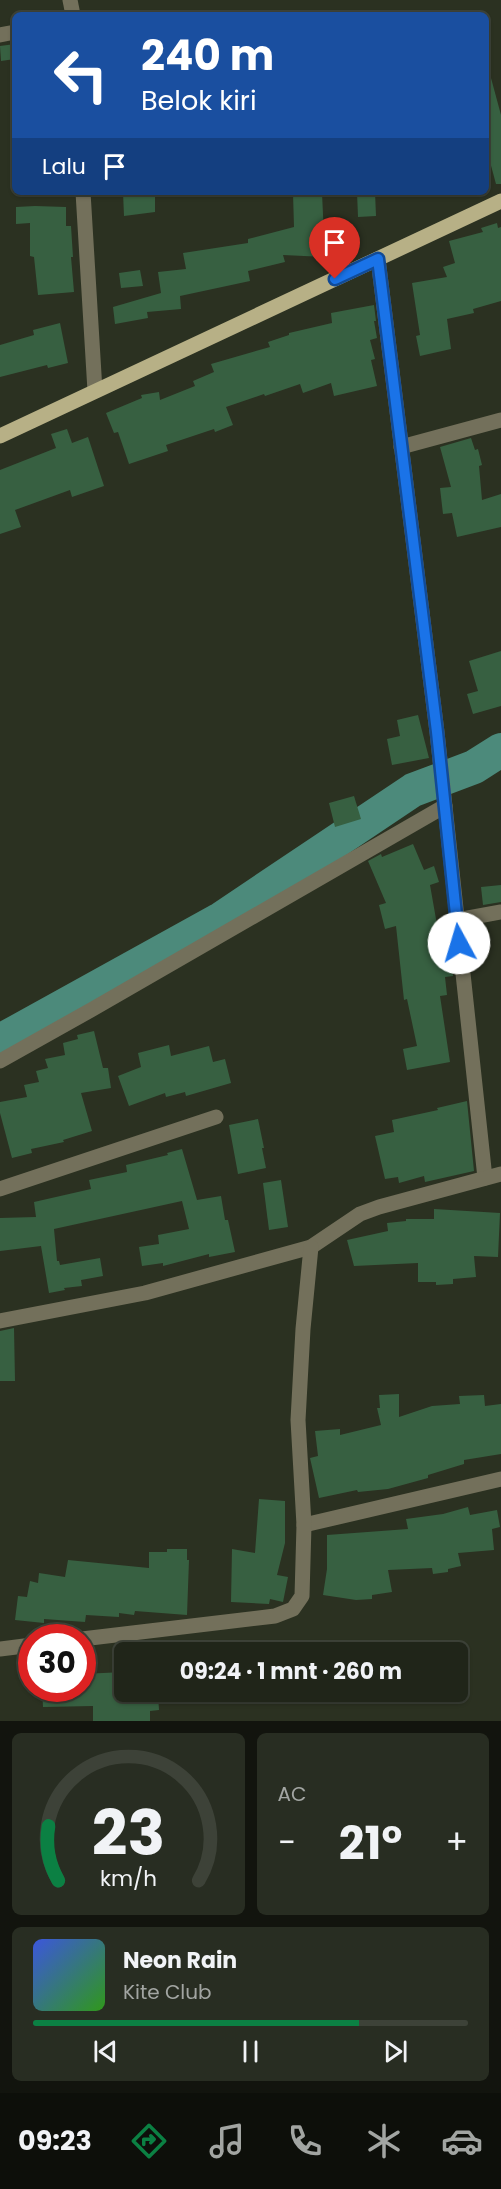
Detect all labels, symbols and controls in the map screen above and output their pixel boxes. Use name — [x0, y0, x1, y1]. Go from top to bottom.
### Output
text: 240 m — [141, 26, 274, 85]
icon: left — [42, 36, 120, 114]
text: Belok kiri — [141, 82, 257, 119]
icon: arrive — [98, 150, 131, 183]
text: Lalu — [42, 151, 86, 182]
pin — [309, 217, 360, 279]
icon: arrive — [318, 226, 351, 259]
position arrow — [427, 911, 491, 975]
speed limit sign: 30 — [18, 1624, 96, 1702]
text: 09:24 · 1 mnt · 260 m — [180, 1656, 402, 1687]
text: AC — [278, 1780, 306, 1808]
text: 23 — [92, 1789, 165, 1877]
text: 21° — [339, 1812, 402, 1875]
text: − — [278, 1819, 296, 1866]
text: + — [445, 1819, 468, 1866]
text: km/h — [100, 1863, 157, 1894]
text: Neon Rain — [123, 1945, 237, 1976]
text: Kite Club — [123, 1978, 212, 2006]
icon: previous — [89, 2035, 122, 2068]
icon: pause — [234, 2035, 267, 2068]
icon: next — [379, 2035, 412, 2068]
icon: directions — [128, 2120, 170, 2162]
icon: music — [206, 2120, 248, 2162]
icon: phone — [284, 2120, 326, 2162]
icon: climate — [363, 2120, 405, 2162]
icon: car — [441, 2120, 483, 2162]
text: 09:23 — [18, 2122, 92, 2159]

